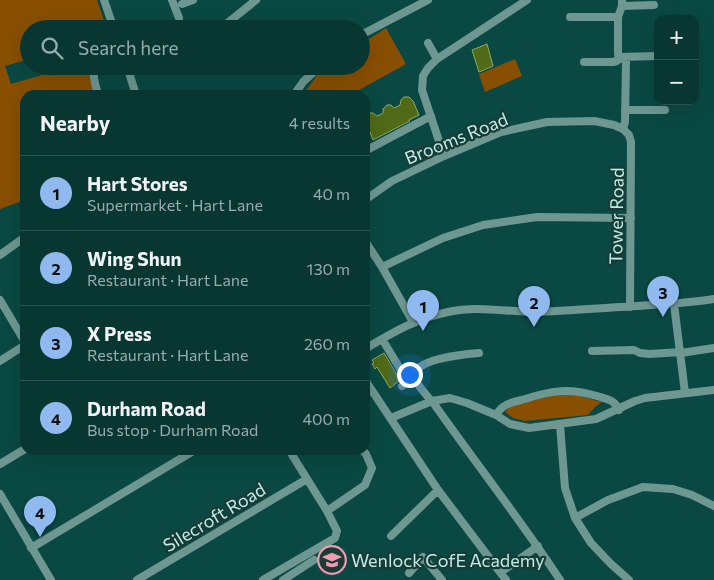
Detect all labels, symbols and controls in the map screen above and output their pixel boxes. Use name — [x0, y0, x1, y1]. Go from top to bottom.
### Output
map controls — [654, 15, 699, 105]
button: + — [654, 15, 699, 60]
search box — [20, 20, 370, 75]
icon: search — [38, 34, 66, 62]
text: Search here — [78, 36, 178, 59]
button: − — [654, 60, 699, 105]
street label: Brooms Road — [401, 107, 511, 169]
text: Nearby — [40, 110, 110, 135]
text: 4 results — [289, 113, 350, 132]
street label: Tower Road — [604, 167, 628, 265]
text: Hart Stores — [87, 172, 188, 195]
text: 1 — [52, 184, 60, 203]
text: 40 m — [313, 184, 350, 203]
text: Supermarket · Hart Lane — [87, 195, 263, 214]
text: Wing Shun — [87, 247, 181, 270]
text: 2 — [51, 259, 61, 278]
text: 130 m — [307, 259, 350, 278]
text: Restaurant · Hart Lane — [87, 270, 248, 289]
pin: 3 — [647, 276, 679, 317]
pin: 2 — [518, 286, 550, 327]
pin: 1 — [407, 290, 439, 331]
text: X Press — [87, 322, 152, 345]
text: 3 — [51, 334, 61, 353]
text: 260 m — [304, 334, 350, 353]
text: Restaurant · Hart Lane — [87, 345, 248, 364]
your location — [397, 362, 423, 388]
text: Durham Road — [87, 397, 206, 420]
text: 4 — [51, 409, 61, 428]
text: 400 m — [302, 409, 350, 428]
text: Bus stop · Durham Road — [87, 420, 258, 439]
street label: Silecroft Road — [159, 478, 269, 556]
pin: 4 — [24, 496, 56, 537]
school or university icon: Wenlock CofE Academy — [317, 545, 347, 575]
place label: Wenlock CofE Academy — [351, 549, 545, 571]

